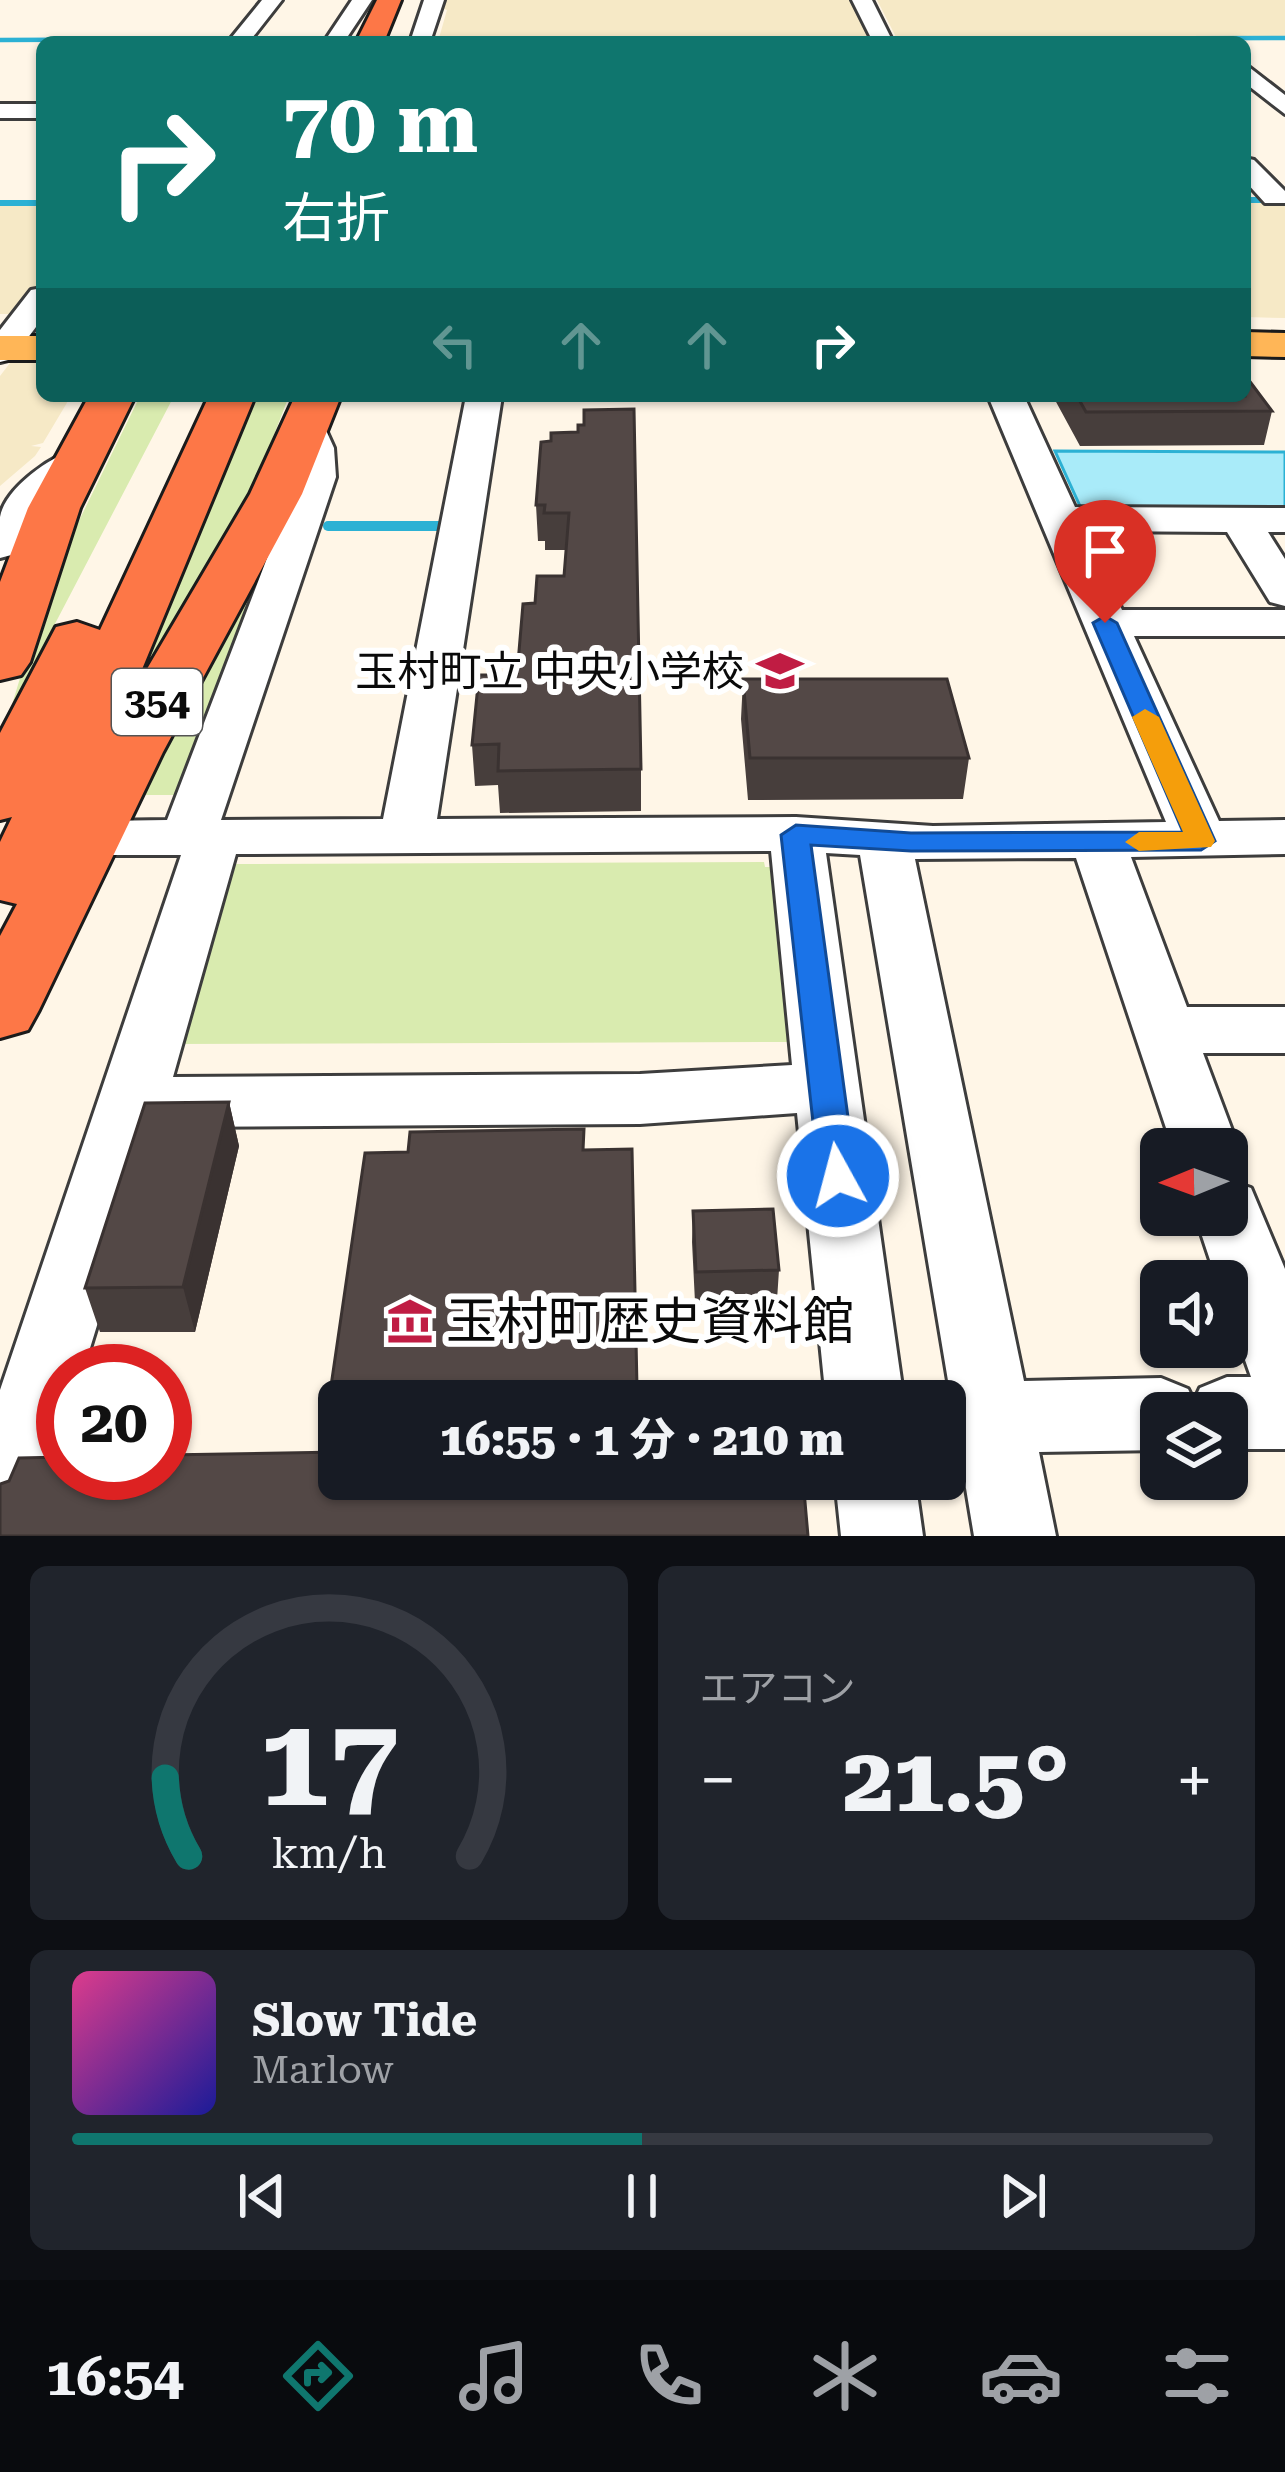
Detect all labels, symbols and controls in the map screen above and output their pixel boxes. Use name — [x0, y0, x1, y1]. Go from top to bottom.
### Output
text: 70 m — [282, 74, 478, 172]
icon: right — [84, 84, 240, 240]
text: 右折 — [282, 187, 390, 250]
icon: left — [422, 312, 488, 378]
icon: ahead — [548, 312, 614, 378]
icon: ahead — [674, 312, 740, 378]
icon: right — [800, 312, 866, 378]
pin — [1054, 500, 1156, 623]
icon: arrive — [1072, 518, 1138, 584]
school or university icon: 玉村町立 中央小学校 — [755, 646, 805, 696]
place label: 玉村町立 中央小学校 — [355, 647, 744, 696]
road number: 354 — [112, 669, 202, 735]
position arrow — [775, 1113, 901, 1239]
north arrow — [1140, 1128, 1248, 1236]
map controls — [1140, 1128, 1248, 1500]
button: sound — [1140, 1260, 1248, 1368]
place label: 玉村町歴史資料館 — [446, 1292, 854, 1351]
museum icon: 玉村町歴史資料館 — [385, 1296, 435, 1346]
speed limit sign: 20 — [36, 1344, 192, 1500]
button: layers — [1140, 1392, 1248, 1500]
text: 16:55 · 1 分 · 210 m — [440, 1413, 844, 1466]
text: エアコン — [700, 1666, 856, 1712]
text: 17 — [259, 1689, 399, 1835]
text: 21.5° — [843, 1728, 1069, 1833]
text: − — [700, 1742, 736, 1819]
text: + — [1176, 1742, 1213, 1819]
text: km/h — [271, 1828, 386, 1878]
text: Slow Tide — [252, 1994, 477, 2047]
text: Marlow — [252, 2047, 393, 2093]
icon: previous — [229, 2163, 295, 2229]
icon: pause — [609, 2163, 675, 2229]
icon: next — [990, 2163, 1056, 2229]
icon: directions — [276, 2334, 360, 2418]
icon: music — [452, 2334, 536, 2418]
icon: phone — [627, 2334, 711, 2418]
icon: climate — [803, 2334, 887, 2418]
icon: car — [979, 2334, 1063, 2418]
icon: filters — [1155, 2334, 1239, 2418]
text: 16:54 — [46, 2345, 184, 2408]

